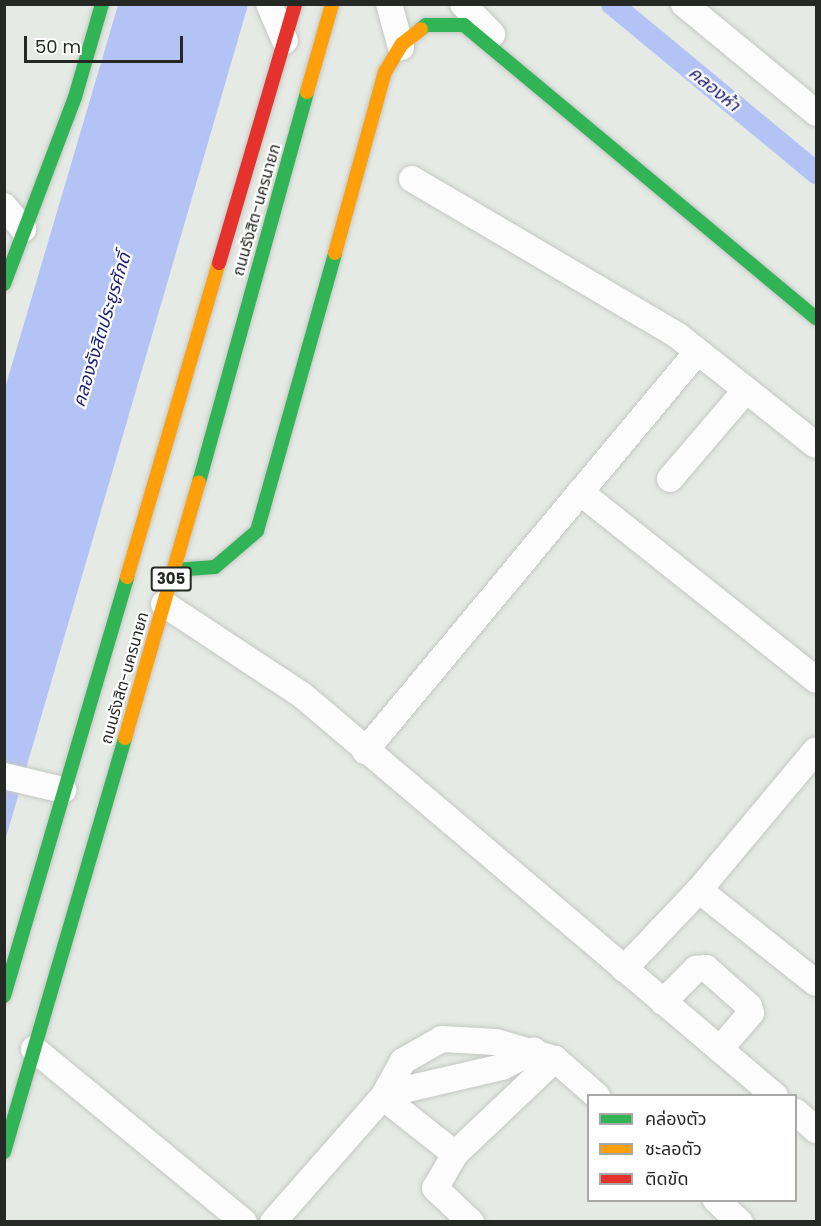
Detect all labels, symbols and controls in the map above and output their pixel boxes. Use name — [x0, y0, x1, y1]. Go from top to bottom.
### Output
scale bar — [27, 24, 186, 62]
text: 50 m — [35, 34, 81, 59]
water label: คลองห้า — [684, 62, 744, 116]
street label: ถนนรังสิต-นครนายก — [229, 142, 285, 278]
water label: คลองรังสิตประยูรศักดิ์ — [68, 250, 136, 410]
road number: 305 — [150, 567, 192, 591]
street label: ถนนรังสิต-นครนายก — [97, 610, 153, 746]
legend — [587, 1094, 797, 1202]
text: คล่องตัว — [645, 1106, 707, 1131]
text: ชะลอตัว — [645, 1136, 702, 1161]
text: ติดขัด — [645, 1166, 688, 1191]

